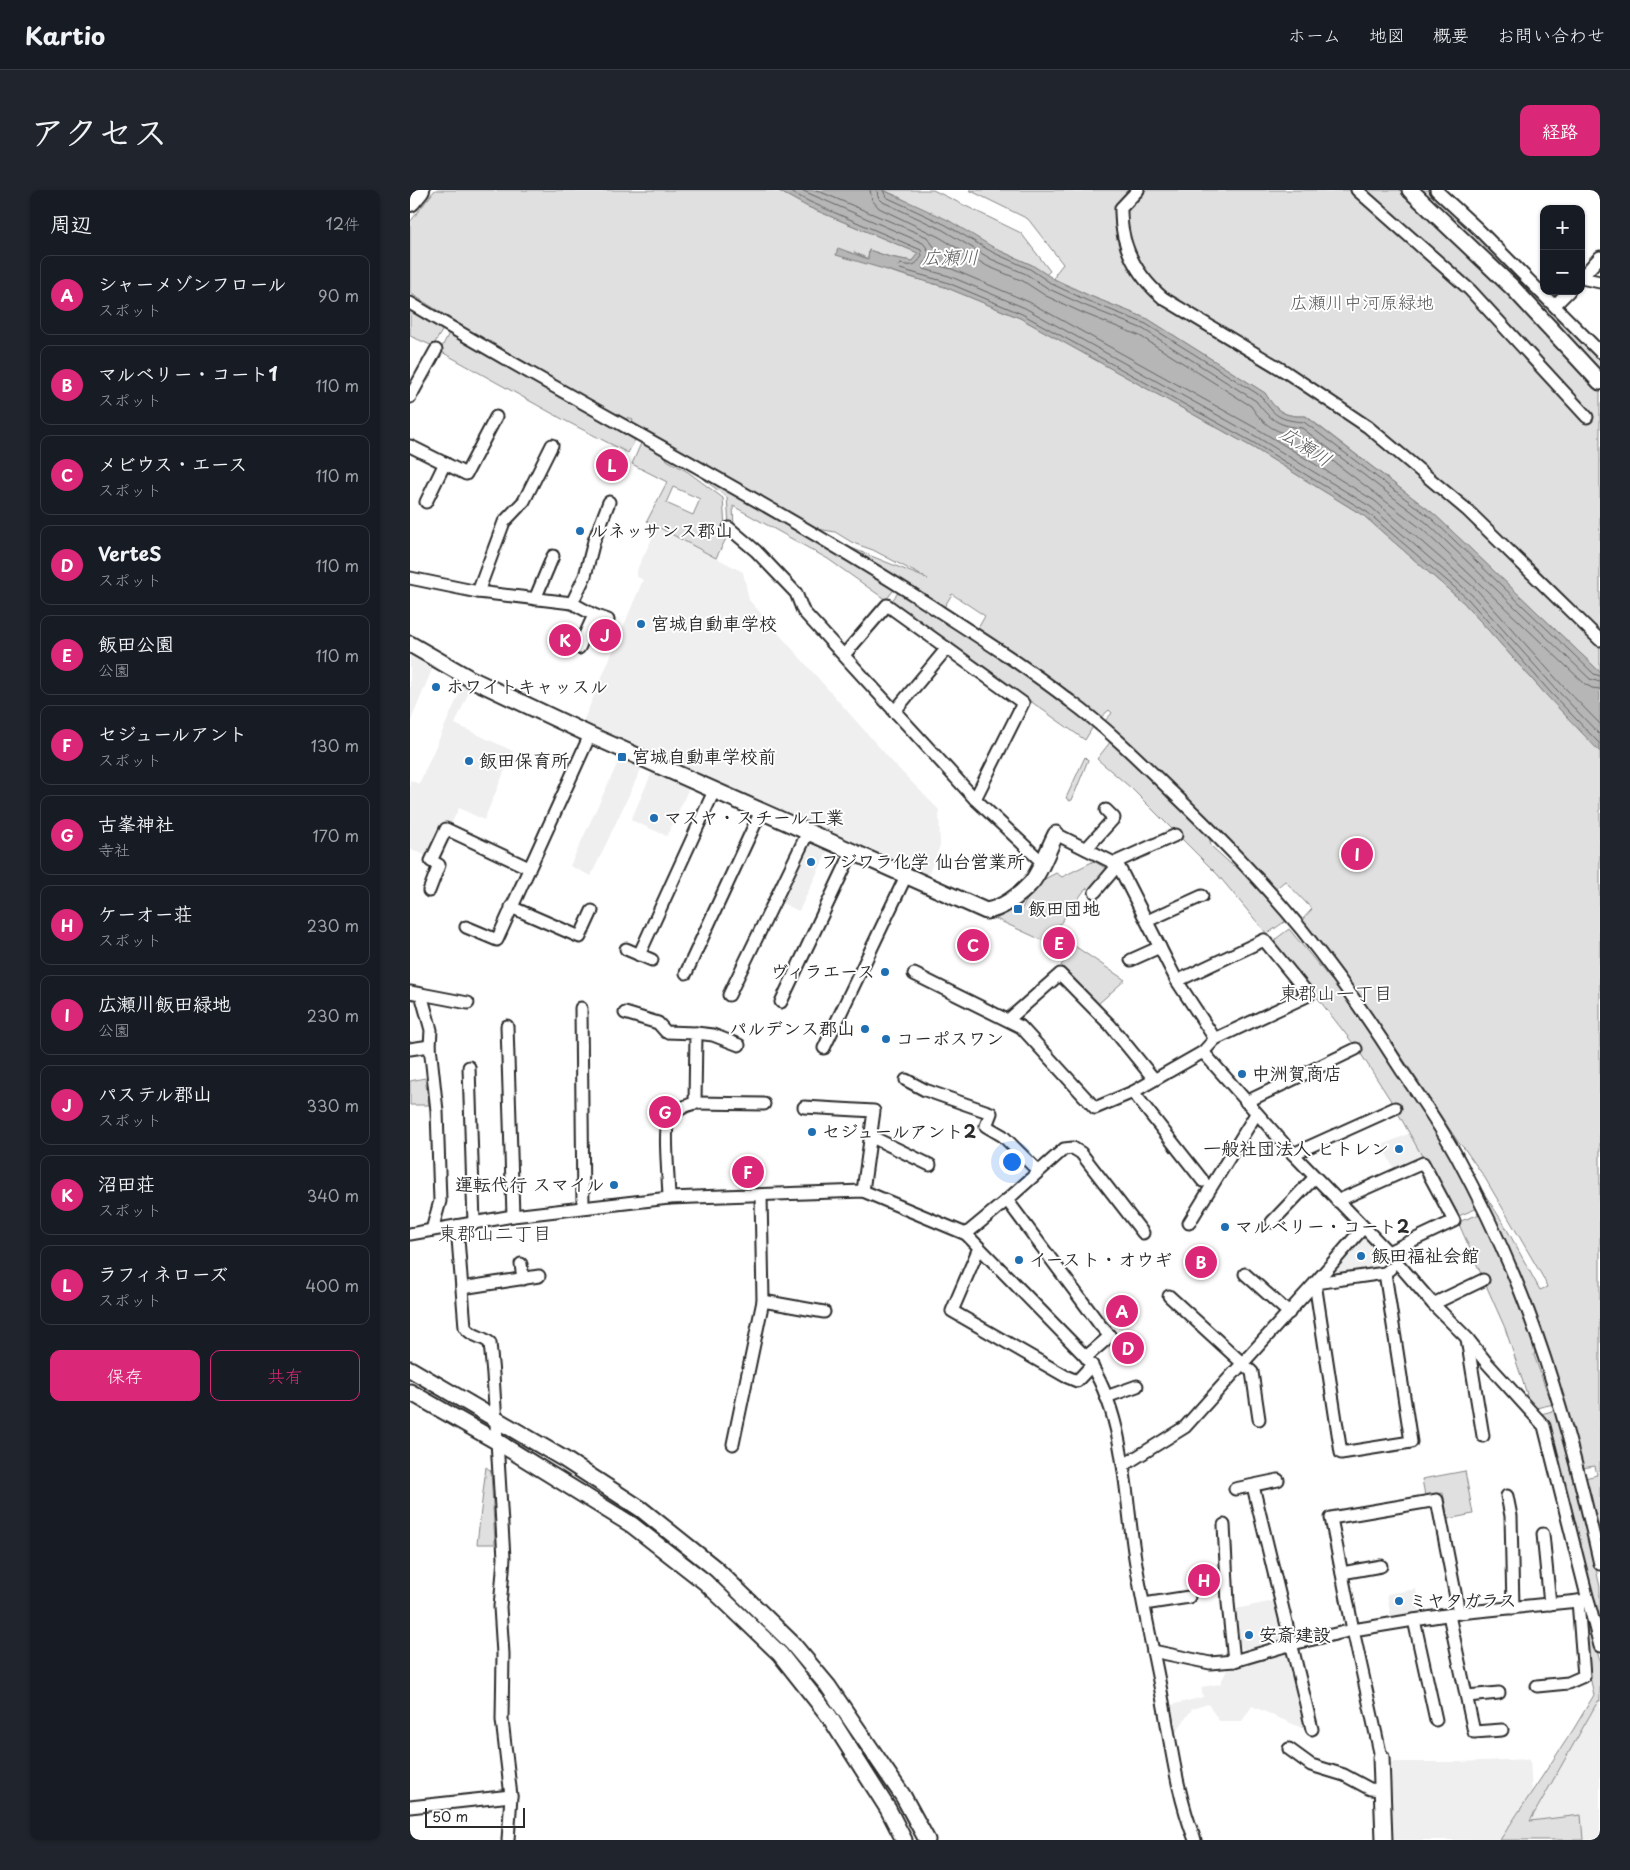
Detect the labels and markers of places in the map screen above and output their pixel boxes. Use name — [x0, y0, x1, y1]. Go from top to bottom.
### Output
pin: L — [596, 446, 628, 484]
place label: ルネッサンス郡山 — [590, 516, 733, 543]
marker: ルネッサンス郡山 — [574, 525, 586, 537]
place label: 宮城自動車学校 — [651, 609, 777, 636]
pin: J — [589, 616, 621, 654]
marker: 宮城自動車学校 — [635, 618, 647, 630]
pin: K — [549, 621, 581, 659]
place label: ホワイトキャッスル — [446, 672, 608, 699]
marker: ホワイトキャッスル — [430, 681, 442, 693]
place label: 宮城自動車学校前 — [632, 742, 776, 769]
place label: 飯田保育所 — [479, 746, 569, 773]
marker: 宮城自動車学校前 — [616, 751, 628, 763]
marker: 飯田保育所 — [463, 755, 475, 767]
place label: マスヤ・スチール工業 — [664, 803, 844, 830]
marker: マスヤ・スチール工業 — [648, 812, 660, 824]
pin: I — [1341, 835, 1373, 873]
place label: フジワラ化学 仙台営業所 — [821, 847, 1025, 874]
marker: フジワラ化学 仙台営業所 — [805, 856, 817, 868]
place label: 飯田団地 — [1028, 894, 1100, 921]
marker: 飯田団地 — [1012, 903, 1024, 915]
pin: E — [1043, 924, 1075, 962]
pin: C — [957, 926, 989, 964]
place label: ヴィラエース — [770, 957, 875, 984]
marker: ヴィラエース — [879, 966, 891, 978]
place label: パルデンス郡山 — [729, 1014, 855, 1041]
marker: パルデンス郡山 — [859, 1023, 871, 1035]
place label: コーポスワン — [896, 1024, 1004, 1051]
marker: コーポスワン — [880, 1033, 892, 1045]
place label: 中洲賀商店 — [1252, 1059, 1342, 1086]
marker: 中洲賀商店 — [1236, 1068, 1248, 1080]
pin: G — [649, 1093, 681, 1131]
place label: セジュールアント2 — [822, 1117, 976, 1144]
marker: セジュールアント2 — [806, 1126, 818, 1138]
place label: 一般社団法人 ヒトレン — [1203, 1134, 1389, 1161]
marker: 一般社団法人 ヒトレン — [1393, 1143, 1405, 1155]
pin: F — [732, 1153, 764, 1191]
place label: 運転代行 スマイル — [455, 1170, 604, 1197]
marker: 運転代行 スマイル — [608, 1179, 620, 1191]
place label: マルベリー・コート2 — [1235, 1212, 1410, 1239]
marker: マルベリー・コート2 — [1219, 1221, 1231, 1233]
place label: 飯田福祉会館 — [1371, 1241, 1479, 1268]
pin: B — [1185, 1243, 1217, 1281]
place label: イースト・オウギ — [1029, 1245, 1172, 1272]
marker: 飯田福祉会館 — [1355, 1250, 1367, 1262]
marker: イースト・オウギ — [1013, 1254, 1025, 1266]
pin: A — [1106, 1292, 1138, 1330]
pin: D — [1112, 1329, 1144, 1367]
pin: H — [1188, 1561, 1220, 1599]
place label: ミヤタガラス — [1409, 1586, 1517, 1613]
marker: ミヤタガラス — [1393, 1595, 1405, 1607]
place label: 安斎建設 — [1259, 1620, 1331, 1647]
marker: 安斎建設 — [1243, 1629, 1255, 1641]

